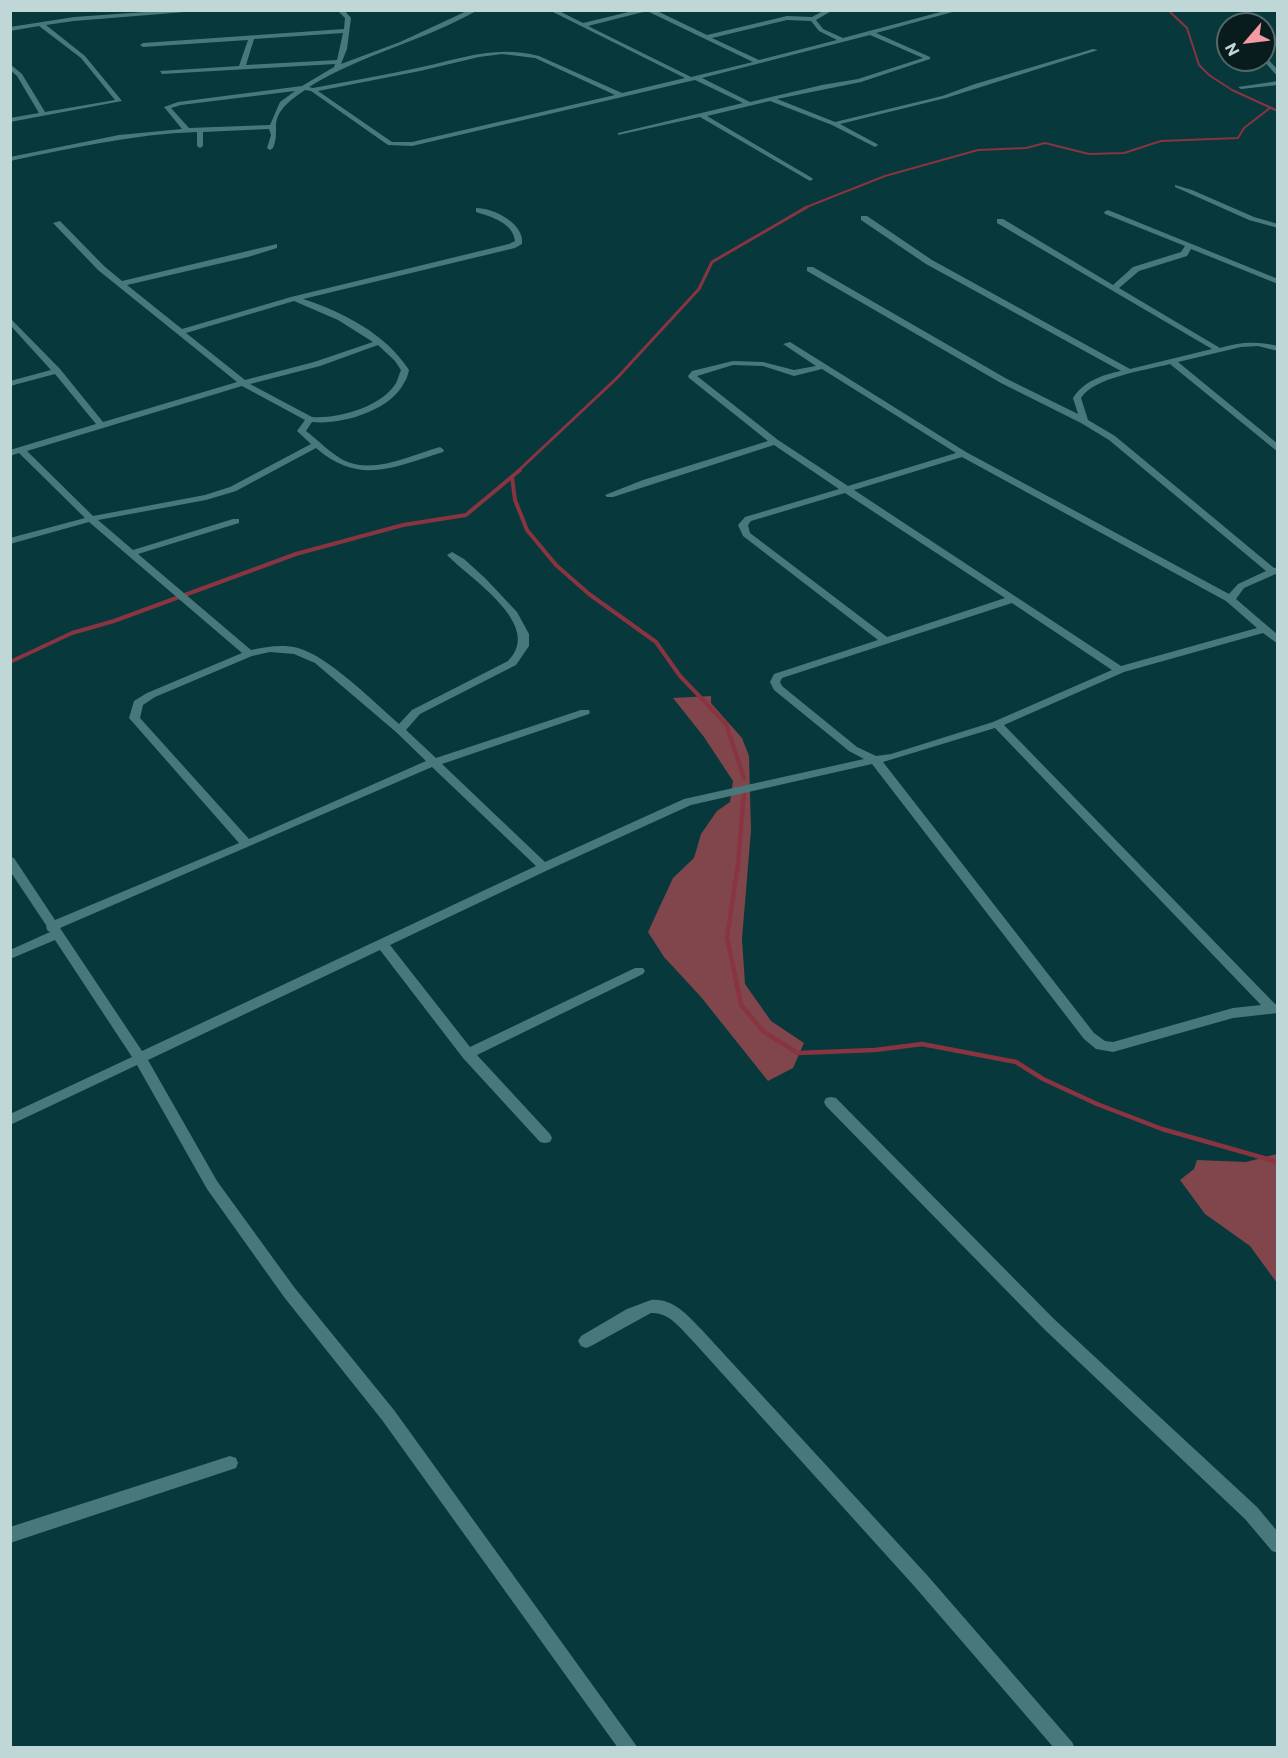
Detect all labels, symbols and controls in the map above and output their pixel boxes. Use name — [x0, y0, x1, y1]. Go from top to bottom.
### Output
north arrow — [1216, 12, 1276, 72]
text: N — [1220, 40, 1243, 60]

